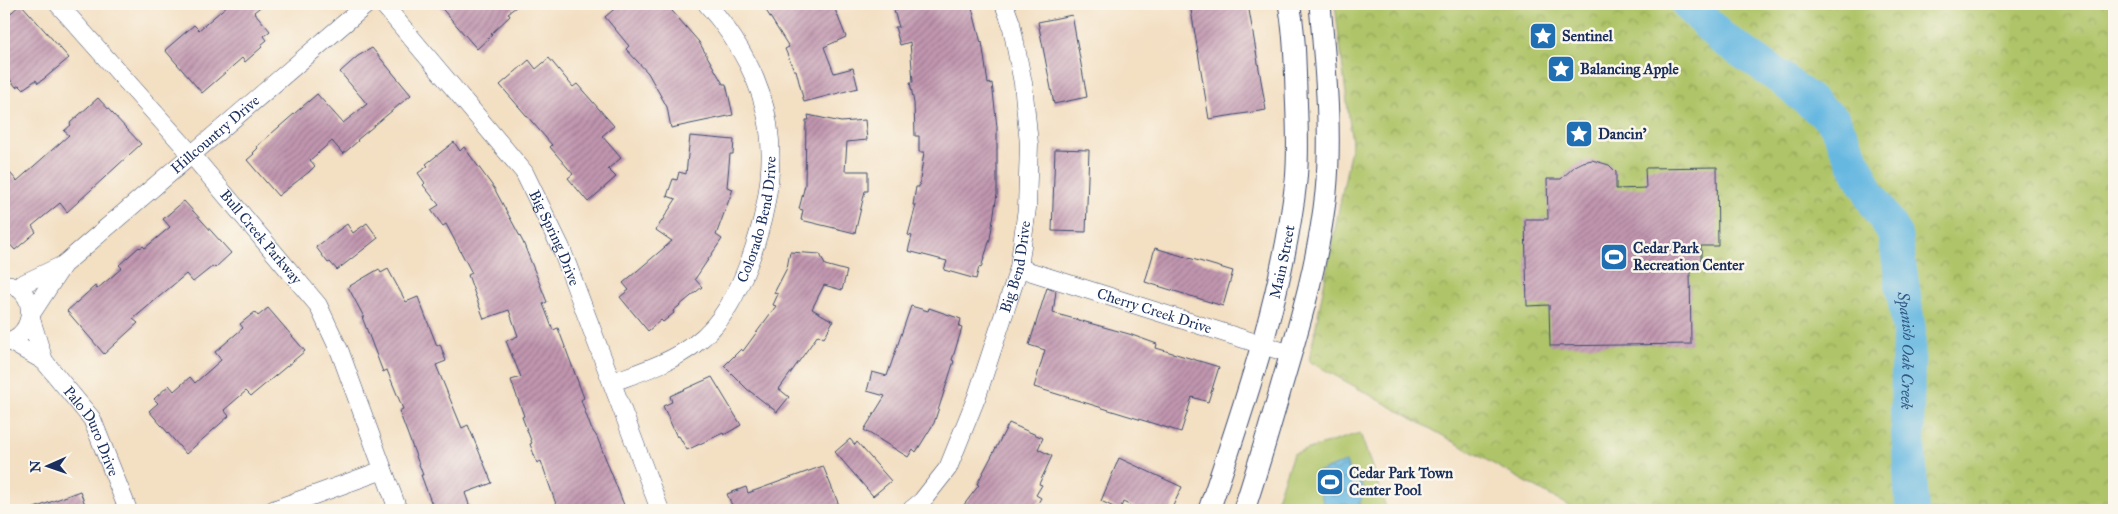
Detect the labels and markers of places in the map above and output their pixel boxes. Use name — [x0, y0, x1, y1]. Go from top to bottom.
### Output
place icon: Sentinel — [1528, 21, 1558, 51]
place label: Sentinel — [1562, 27, 1614, 45]
place icon: Balancing Apple — [1546, 54, 1576, 84]
place label: Balancing Apple — [1580, 60, 1680, 79]
place icon: Dancin' — [1564, 119, 1594, 149]
place label: Dancin' — [1598, 125, 1647, 143]
place label: Cedar Park Recreation Center — [1633, 239, 1745, 274]
sports icon: Cedar Park Recreation Center — [1599, 242, 1629, 272]
place label: Cedar Park Town Center Pool — [1349, 464, 1454, 499]
sports icon: Cedar Park Town Center Pool — [1315, 467, 1345, 497]

